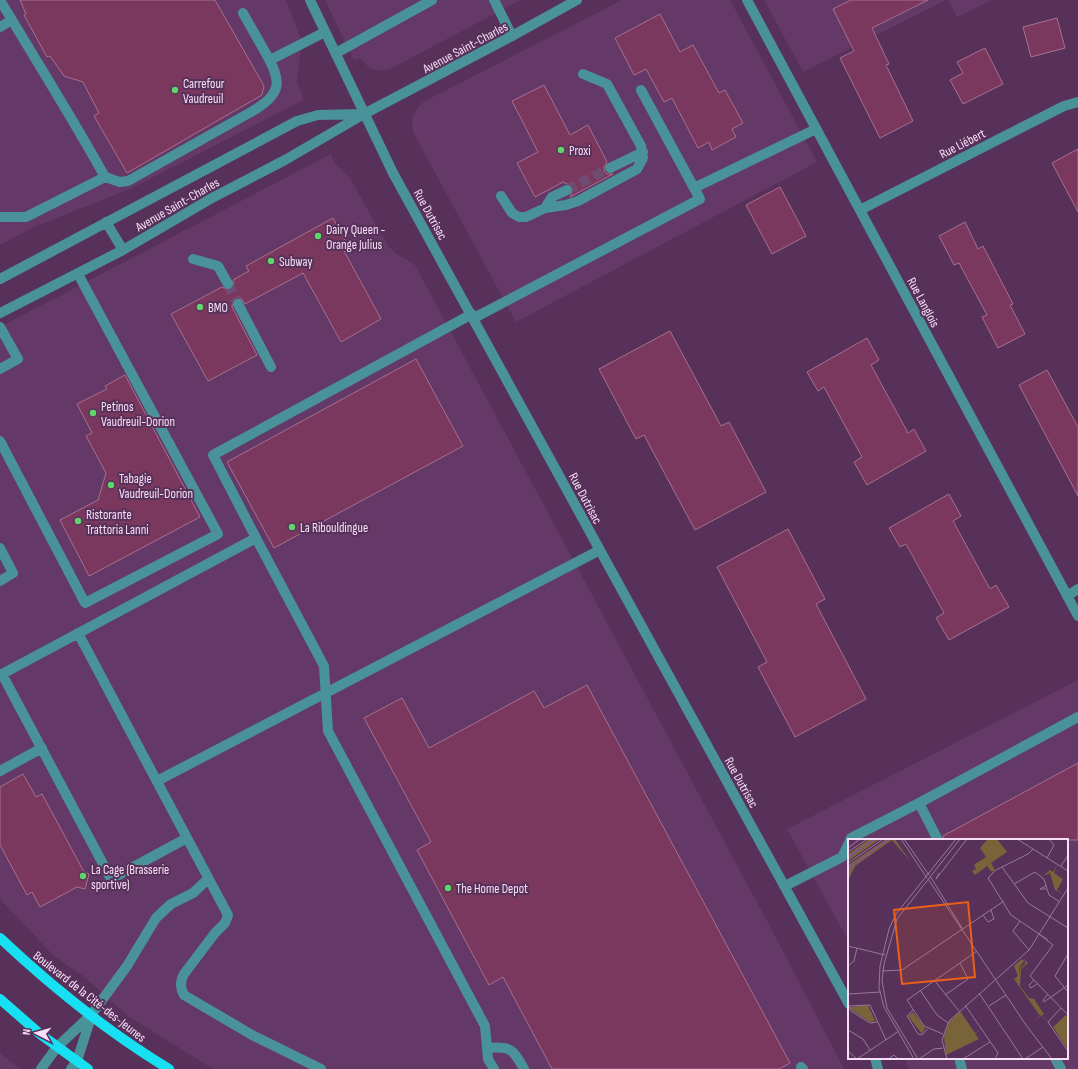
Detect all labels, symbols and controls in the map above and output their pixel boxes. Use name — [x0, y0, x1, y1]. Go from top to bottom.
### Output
street label: Avenue Saint-Charles — [419, 19, 511, 78]
place label: Carrefour Vaudreuil — [183, 76, 225, 107]
marker: Carrefour Vaudreuil — [170, 85, 180, 95]
street label: Rue Liébert — [937, 125, 988, 162]
place label: Proxi — [569, 143, 591, 159]
marker: Proxi — [556, 145, 566, 155]
street label: Avenue Saint-Charles — [132, 174, 223, 236]
street label: Rue Dutrisac — [410, 186, 451, 243]
place label: Dairy Queen - Orange Julius — [326, 222, 386, 253]
marker: Dairy Queen - Orange Julius — [313, 231, 323, 241]
place label: Subway — [279, 254, 312, 270]
marker: Subway — [266, 256, 276, 266]
street label: Rue Langlois — [903, 275, 943, 330]
place label: BMO — [208, 300, 228, 316]
marker: BMO — [195, 302, 205, 312]
place label: Petinos Vaudreuil-Dorion — [101, 399, 175, 430]
marker: Petinos Vaudreuil-Dorion — [88, 408, 98, 418]
street label: Rue Dutrisac — [565, 470, 605, 527]
place label: Tabagie Vaudreuil-Dorion — [119, 471, 193, 502]
marker: Tabagie Vaudreuil-Dorion — [106, 480, 116, 490]
place label: Ristorante Trattoria Lanni — [86, 507, 149, 538]
marker: Ristorante Trattoria Lanni — [73, 516, 83, 526]
place label: La Ribouldingue — [300, 520, 368, 536]
marker: La Ribouldingue — [287, 522, 297, 532]
street label: Rue Dutrisac — [721, 754, 762, 811]
inset map — [848, 839, 1068, 1059]
place label: La Cage (Brasserie sportive) — [91, 862, 169, 893]
marker: La Cage (Brasserie sportive) — [78, 871, 88, 881]
place label: The Home Depot — [456, 881, 528, 897]
marker: The Home Depot — [443, 883, 453, 893]
street label: Boulevard de la Cité-des-Jeunes — [30, 948, 149, 1046]
north arrow — [16, 1013, 56, 1053]
text: N — [20, 1028, 33, 1036]

